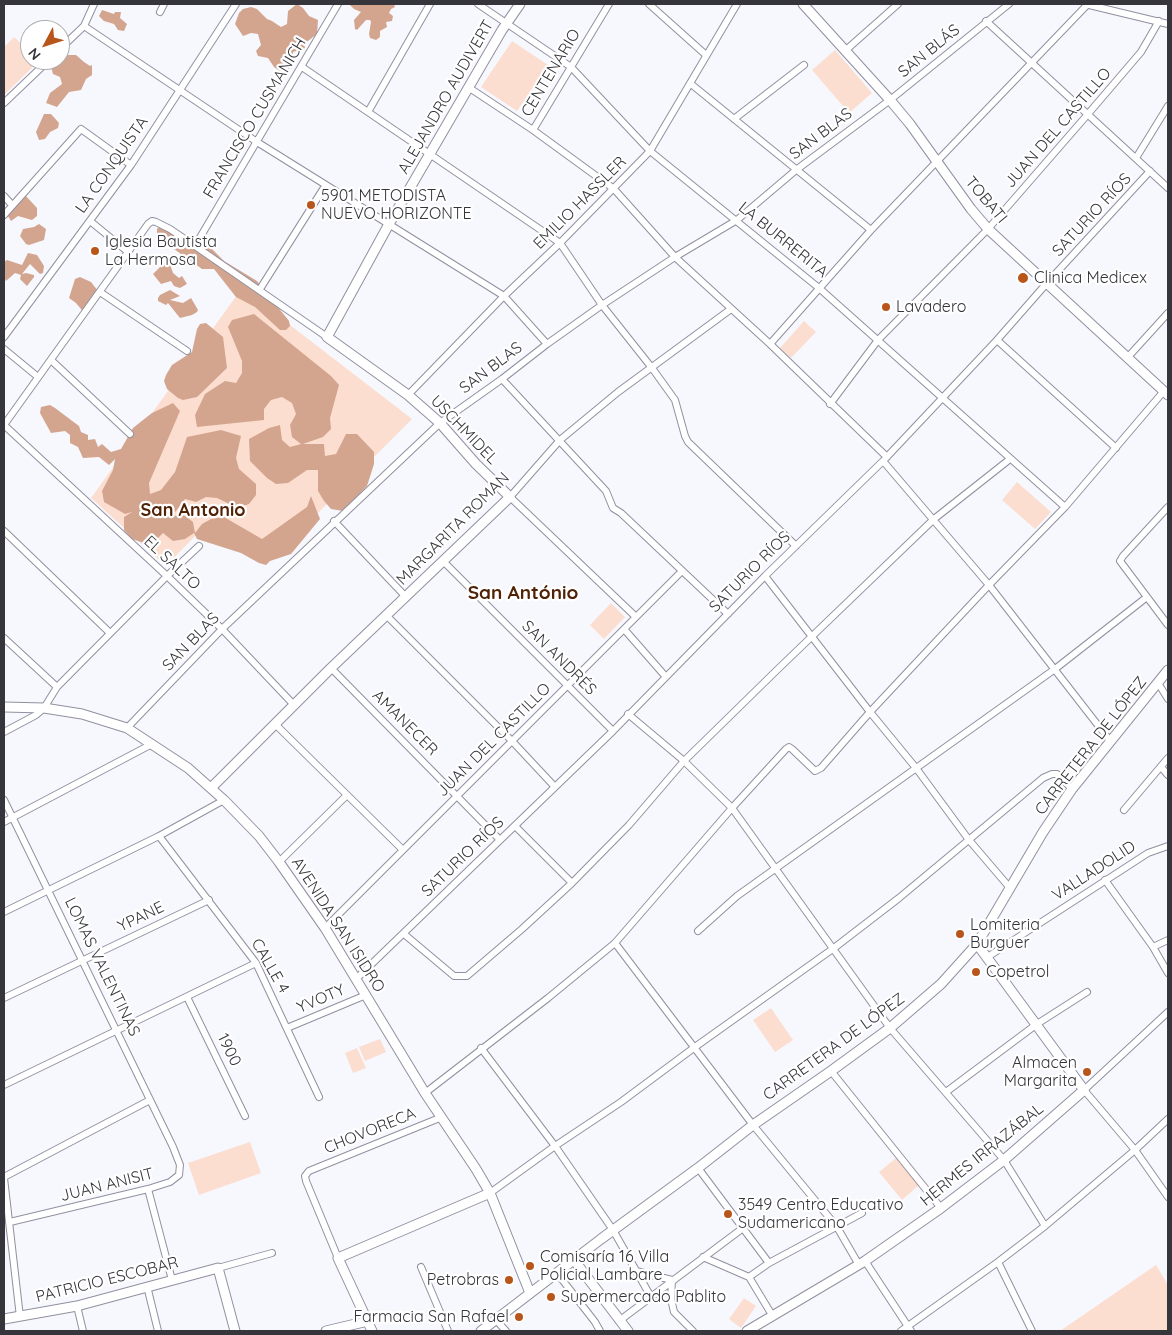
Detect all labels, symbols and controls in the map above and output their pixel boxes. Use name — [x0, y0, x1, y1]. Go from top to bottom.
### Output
street label: ALEJANDRO AUDIVERT — [394, 17, 498, 177]
north arrow — [20, 20, 70, 70]
street label: SAN BLÁS — [894, 20, 964, 82]
street label: CENTENARIO — [517, 26, 585, 120]
street label: FRANCISCO CUSMANICH — [199, 34, 311, 202]
text: N — [24, 44, 44, 64]
street label: JUAN DEL CASTILLO — [1001, 64, 1115, 192]
street label: SAN BLAS — [786, 104, 856, 164]
street label: LA CONQUISTA — [72, 113, 152, 217]
street label: EMILIO HASSLER — [530, 153, 630, 253]
street label: SATURIO RÍOS — [1049, 169, 1135, 261]
street label: TOBATI — [961, 173, 1011, 227]
place label: 5901 METODISTA NUEVO HORIZONTE — [321, 186, 472, 224]
street label: LA BURRERITA — [734, 198, 832, 282]
marker: 5901 METODISTA NUEVO HORIZONTE — [305, 199, 317, 211]
place label: Iglesia Bautista La Hermosa — [105, 232, 217, 270]
marker: Iglesia Bautista La Hermosa — [89, 245, 101, 257]
place label: Clinica Medicex — [1034, 268, 1147, 288]
marker: Clinica Medicex — [1016, 271, 1030, 285]
place label: Lavadero — [896, 297, 966, 317]
marker: Lavadero — [880, 301, 892, 313]
street label: SAN BLAS — [456, 338, 526, 398]
street label: USCHMIDEL — [426, 391, 502, 469]
street label: MARGARITA ROMAN — [392, 468, 514, 590]
district label: San Antonio — [141, 500, 245, 522]
street label: SATURIO RÍOS — [705, 527, 795, 617]
street label: EL SALTO — [140, 532, 204, 594]
district label: San António — [468, 582, 578, 604]
street label: SAN BLAS — [159, 609, 223, 675]
street label: SAN ANDRÉS — [518, 617, 600, 699]
street label: CARRETERA DE LÓPEZ — [1031, 673, 1151, 819]
street label: JUAN DEL CASTILLO — [433, 679, 555, 801]
street label: AMANECER — [368, 686, 442, 760]
street label: SATURIO RÍOS — [418, 813, 508, 901]
street label: VALLADOLID — [1049, 837, 1139, 905]
street label: AVENIDA SAN ISIDRO — [287, 854, 389, 996]
street label: LOMAS VALENTINAS — [60, 895, 144, 1039]
street label: YPANE — [115, 898, 167, 936]
place label: Lomiteria Burguer — [970, 915, 1040, 953]
marker: Lomiteria Burguer — [954, 928, 966, 940]
street label: CALLE 4 — [247, 935, 293, 997]
place label: Copetrol — [986, 962, 1049, 982]
marker: Copetrol — [970, 966, 982, 978]
street label: YVOTY — [294, 980, 348, 1018]
street label: CARRETERA DE LÓPEZ — [760, 989, 908, 1105]
street label: 1900 — [213, 1031, 245, 1069]
place label: Almacen Margarita — [1004, 1053, 1077, 1091]
marker: Almacen Margarita — [1081, 1066, 1093, 1078]
street label: HERMES IRRAZÁBAL — [917, 1099, 1047, 1211]
street label: CHOVORECA — [321, 1104, 419, 1158]
street label: JUAN ANISIT — [58, 1164, 156, 1206]
place label: 3549 Centro Educativo Sudamericano — [738, 1195, 903, 1233]
marker: 3549 Centro Educativo Sudamericano — [722, 1208, 734, 1220]
place label: Comisaría 16 Villa Policial Lambare — [540, 1247, 669, 1285]
street label: PATRICIO ESCOBAR — [34, 1253, 180, 1307]
marker: Comisaría 16 Villa Policial Lambare — [524, 1260, 536, 1272]
place label: Petrobras — [427, 1270, 499, 1290]
marker: Petrobras — [503, 1274, 515, 1286]
place label: Supermercado Pablito — [561, 1287, 726, 1307]
marker: Supermercado Pablito — [545, 1291, 557, 1303]
place label: Farmacia San Rafael — [353, 1307, 509, 1327]
marker: Farmacia San Rafael — [513, 1311, 525, 1323]

